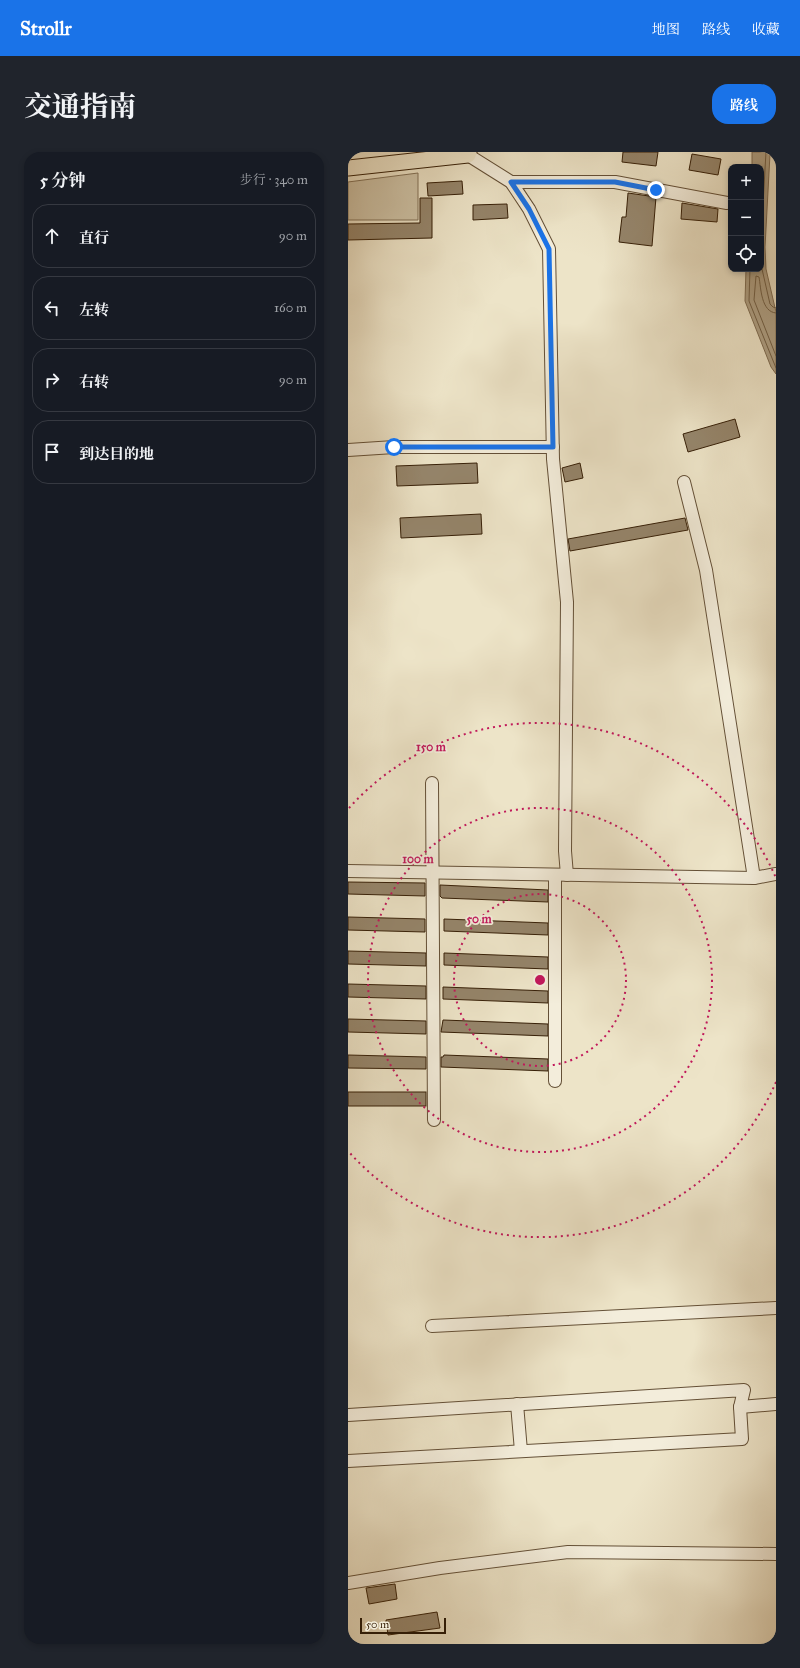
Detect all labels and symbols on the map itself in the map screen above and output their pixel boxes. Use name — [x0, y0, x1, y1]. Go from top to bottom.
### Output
route end — [647, 181, 665, 199]
route start — [385, 438, 403, 456]
text: 150 m — [416, 740, 447, 754]
text: 100 m — [402, 852, 435, 866]
text: 50 m — [466, 912, 493, 926]
centre of rings — [533, 973, 547, 987]
scale bar — [360, 1616, 446, 1635]

